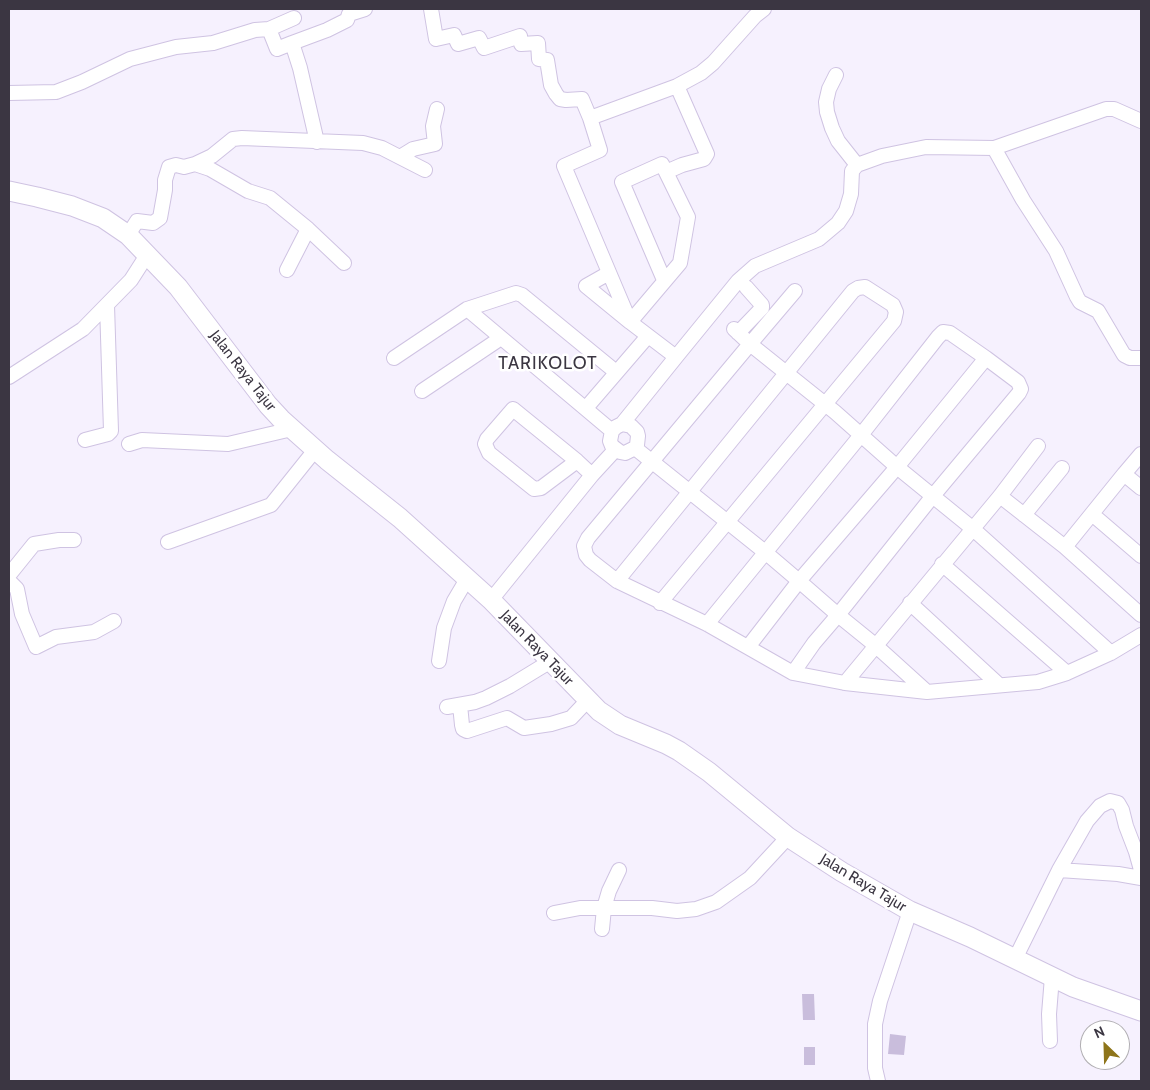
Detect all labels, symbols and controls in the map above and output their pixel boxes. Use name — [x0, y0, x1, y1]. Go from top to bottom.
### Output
street label: Jalan Raya Tajur — [206, 327, 280, 415]
district label: TARIKOLOT — [497, 353, 599, 375]
street label: Jalan Raya Tajur — [497, 607, 577, 689]
street label: Jalan Raya Tajur — [817, 850, 909, 916]
north arrow — [1080, 1020, 1130, 1070]
text: N — [1091, 1022, 1107, 1042]

